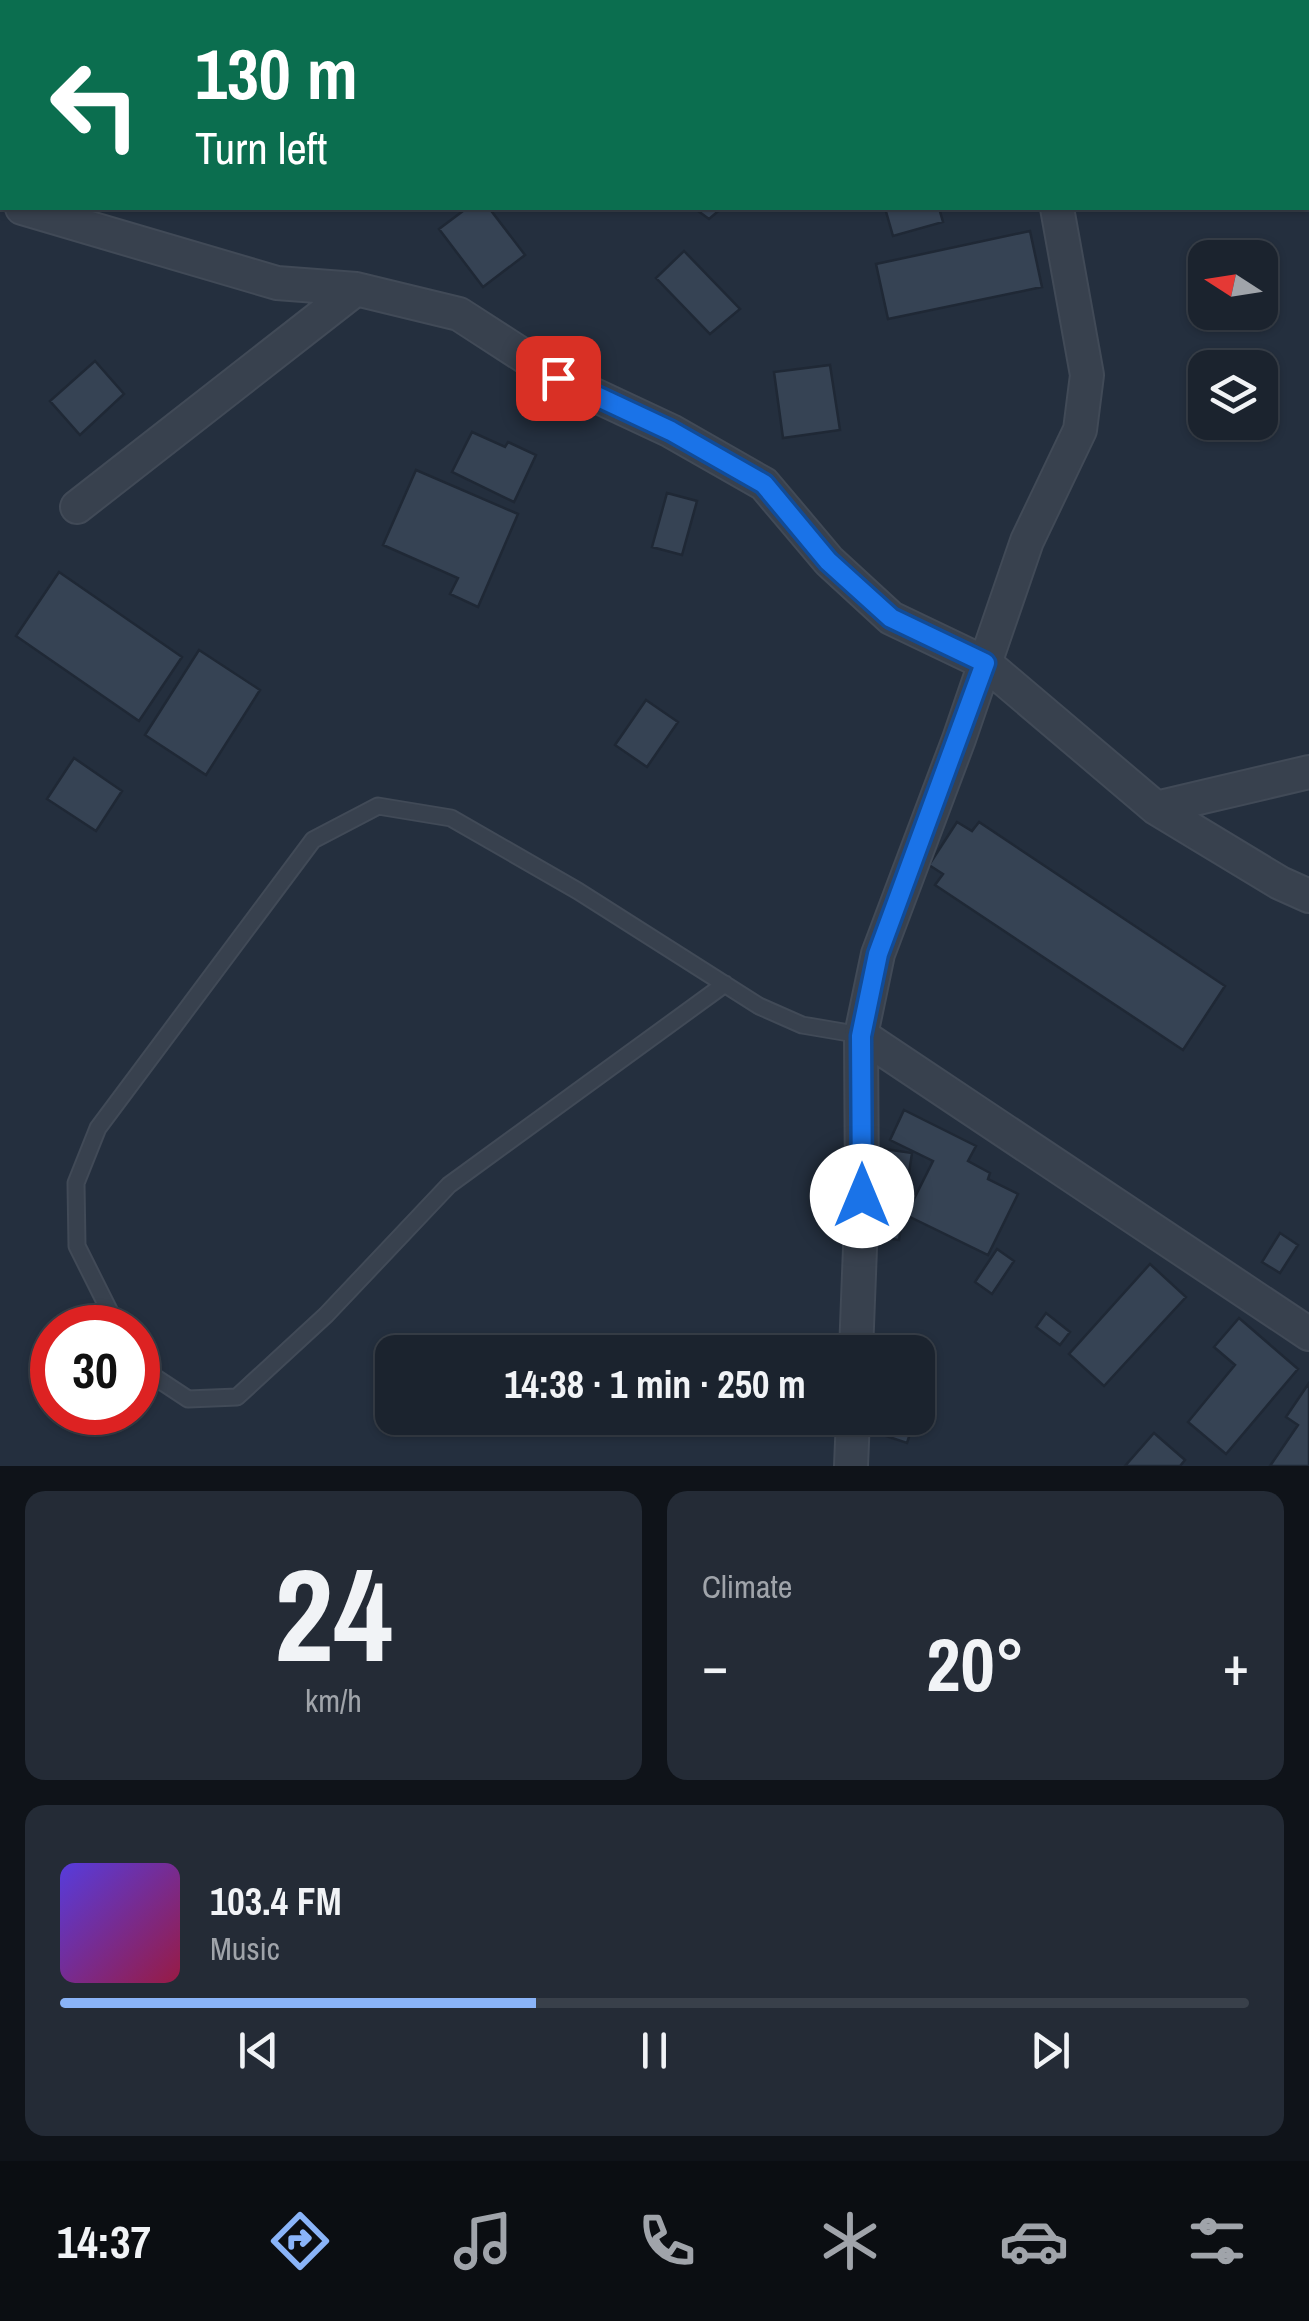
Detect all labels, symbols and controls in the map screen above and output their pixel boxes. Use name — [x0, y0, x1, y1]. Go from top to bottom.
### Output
text: 130 m — [195, 27, 358, 121]
icon: left — [30, 40, 160, 170]
text: Turn left — [195, 117, 327, 178]
north arrow — [1188, 240, 1278, 330]
map controls — [1188, 240, 1278, 440]
pin — [516, 336, 601, 421]
button: layers — [1188, 350, 1278, 440]
icon: arrive — [531, 351, 586, 406]
position arrow — [810, 1144, 914, 1248]
speed limit sign: 30 — [30, 1305, 160, 1435]
text: 14:38 · 1 min · 250 m — [504, 1359, 806, 1410]
text: 24 — [274, 1526, 393, 1702]
text: Climate — [702, 1565, 792, 1608]
text: 20° — [926, 1613, 1025, 1714]
text: − — [702, 1628, 728, 1702]
text: + — [1223, 1628, 1249, 1702]
text: km/h — [305, 1679, 362, 1722]
text: 103.4 FM — [210, 1876, 342, 1927]
text: Music — [210, 1927, 280, 1970]
icon: previous — [231, 2023, 286, 2078]
icon: pause — [627, 2023, 682, 2078]
icon: next — [1023, 2023, 1078, 2078]
icon: directions — [265, 2206, 335, 2276]
icon: music — [448, 2206, 518, 2276]
icon: phone — [632, 2206, 702, 2276]
icon: climate — [815, 2206, 885, 2276]
icon: car — [999, 2206, 1069, 2276]
icon: filters — [1182, 2206, 1252, 2276]
text: 14:37 — [57, 2211, 151, 2272]

